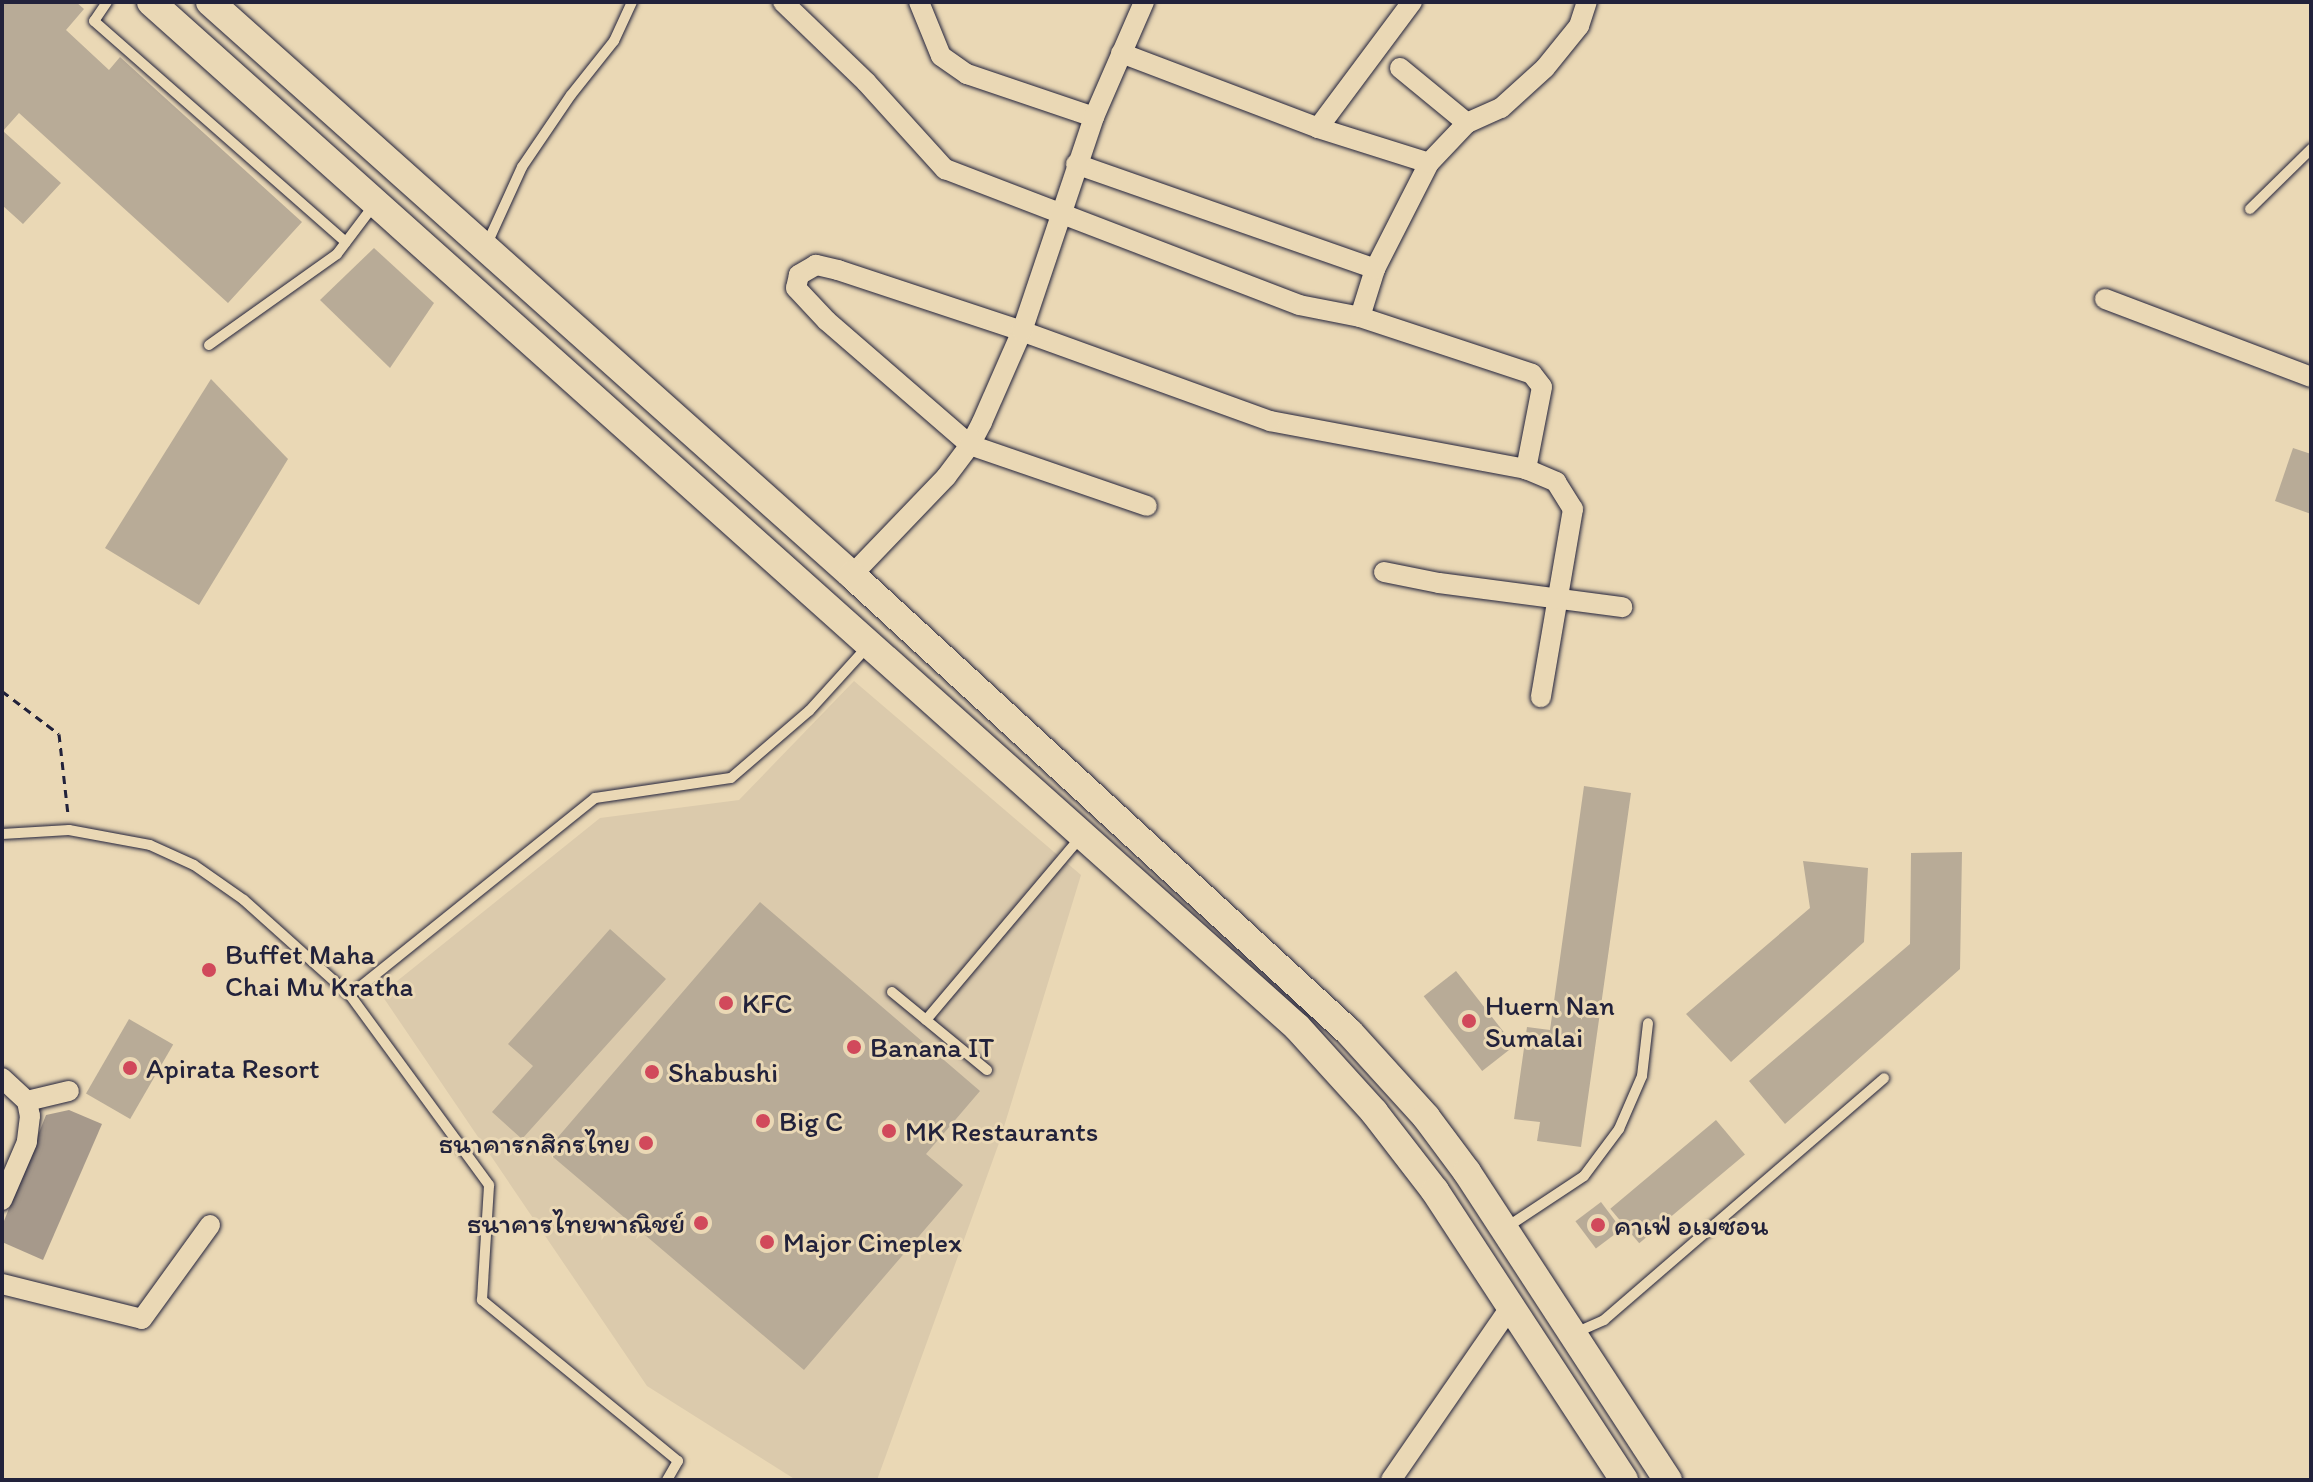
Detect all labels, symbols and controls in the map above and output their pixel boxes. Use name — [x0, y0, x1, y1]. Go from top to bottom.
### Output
place label: Buffet Maha Chai Mu Kratha — [225, 937, 412, 1003]
marker: Buffet Maha Chai Mu Kratha — [200, 961, 218, 979]
place label: KFC — [742, 986, 792, 1020]
place label: Huern Nan Sumalai — [1485, 988, 1615, 1054]
marker: KFC — [717, 994, 735, 1012]
marker: Huern Nan Sumalai — [1460, 1012, 1478, 1030]
place label: Banana IT — [870, 1030, 994, 1064]
marker: Banana IT — [845, 1038, 863, 1056]
place label: Apirata Resort — [146, 1051, 319, 1085]
place label: Shabushi — [668, 1055, 778, 1089]
marker: Apirata Resort — [121, 1059, 139, 1077]
marker: Shabushi — [643, 1063, 661, 1081]
place label: Big C — [779, 1104, 843, 1138]
marker: Big C — [754, 1112, 772, 1130]
place label: MK Restaurants — [905, 1114, 1098, 1148]
marker: MK Restaurants — [880, 1122, 898, 1140]
place label: ธนาคารกสิกรไทย — [439, 1126, 630, 1160]
marker: ธนาคารกสิกรไทย — [637, 1134, 655, 1152]
place label: ธนาคารไทยพาณิชย์ — [467, 1206, 685, 1240]
place label: คาเฟ่ อเมซอน — [1614, 1208, 1768, 1242]
marker: ธนาคารไทยพาณิชย์ — [692, 1214, 710, 1232]
marker: คาเฟ่ อเมซอน — [1589, 1216, 1607, 1234]
place label: Major Cineplex — [783, 1225, 961, 1259]
marker: Major Cineplex — [758, 1233, 776, 1251]

